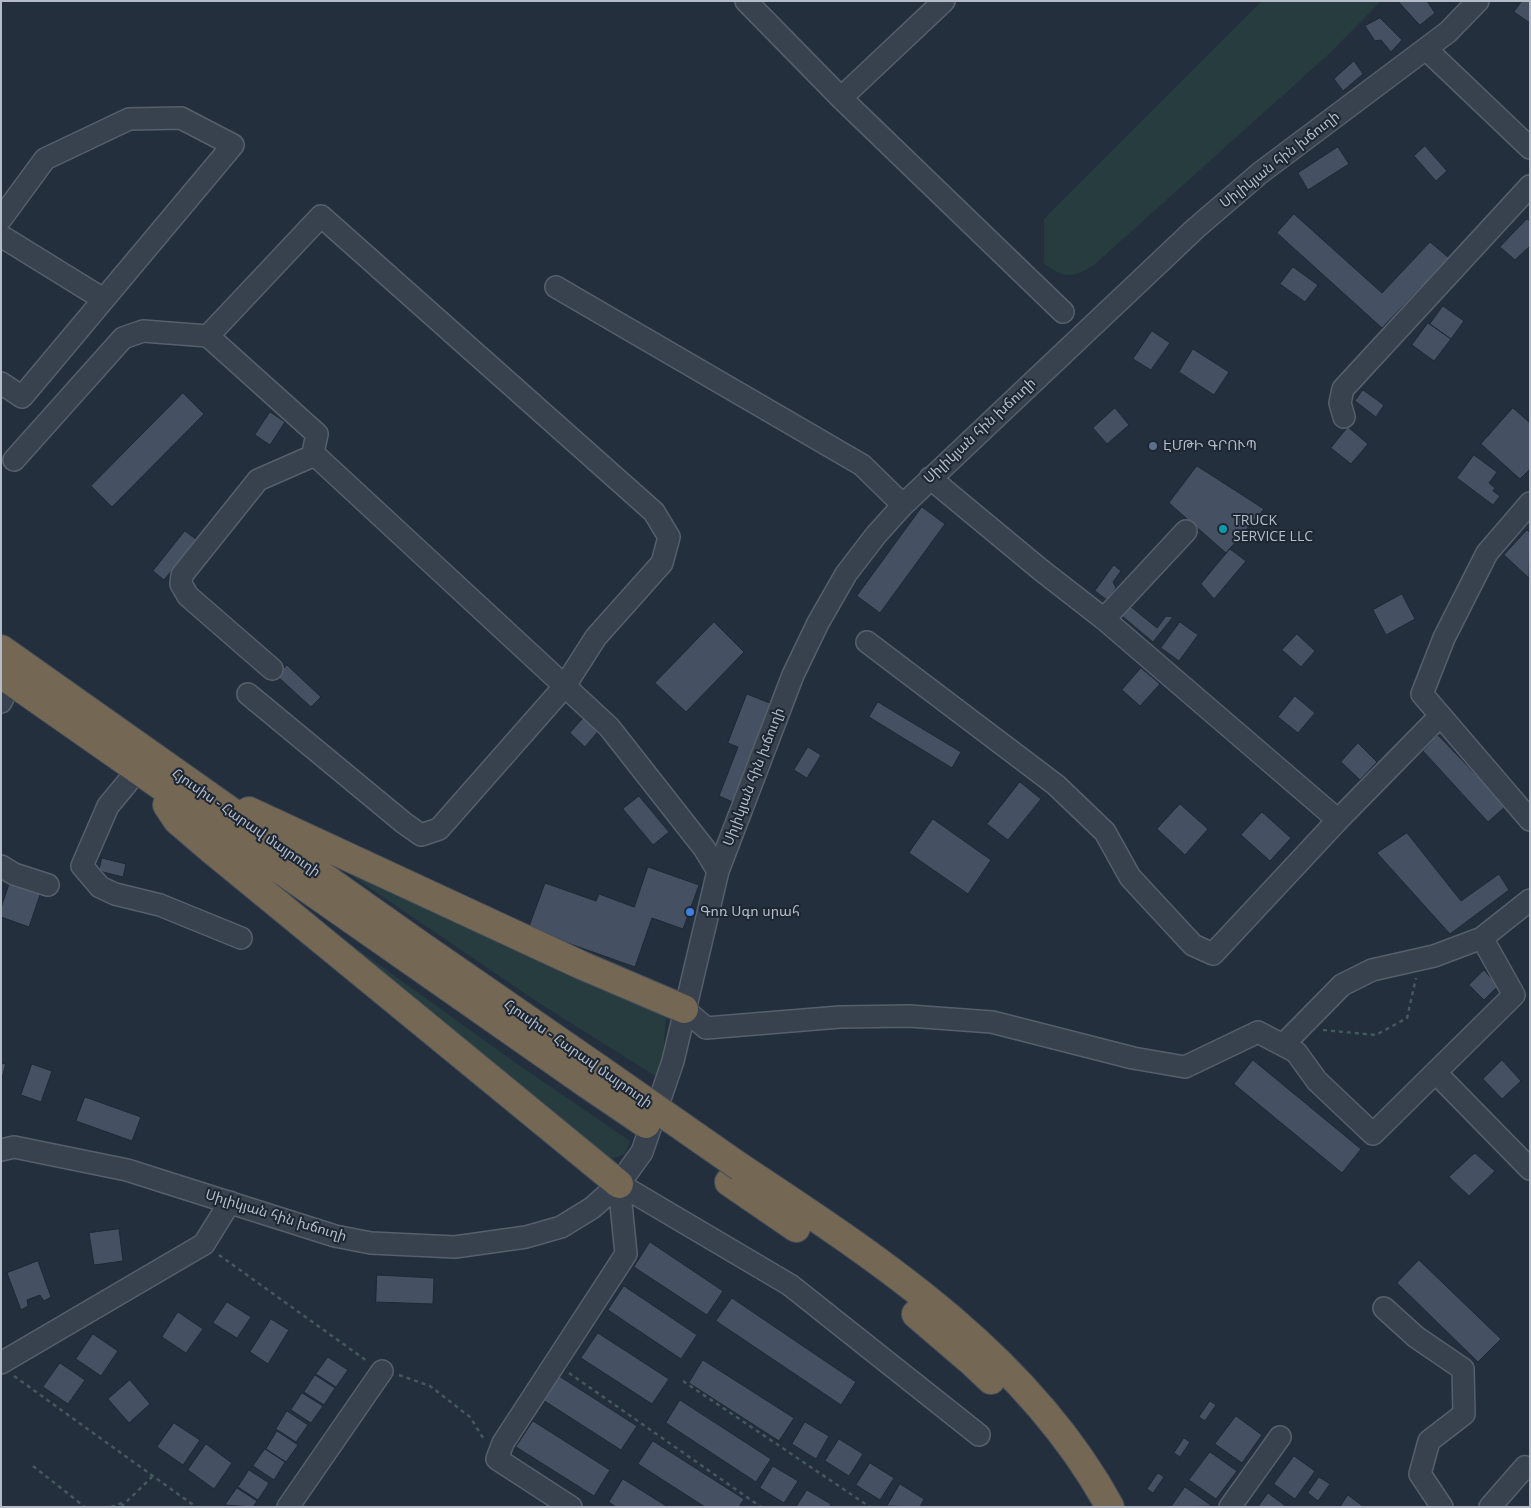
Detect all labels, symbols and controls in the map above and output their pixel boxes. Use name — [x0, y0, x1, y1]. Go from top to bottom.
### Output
street label: Սիլիկյան հին խճուղի — [1217, 108, 1343, 212]
street label: Սիլիկյան հին խճուղի — [921, 375, 1039, 487]
place label: ԷՄԹԻ ԳՐՈՒՊ — [1163, 438, 1257, 454]
marker: ԷՄԹԻ ԳՐՈՒՊ — [1147, 440, 1159, 452]
place label: TRUCK SERVICE LLC — [1233, 513, 1313, 546]
marker: TRUCK SERVICE LLC — [1217, 523, 1229, 535]
street label: Սիլիկյան հին խճուղի — [720, 705, 788, 849]
street label: Հյուսիս - Հարավ մայրուղի — [169, 765, 323, 881]
place label: Գոռ Սգո սրահ — [700, 904, 800, 920]
marker: Գոռ Սգո սրահ — [684, 906, 696, 918]
street label: Հյուսիս - Հարավ մայրուղի — [501, 996, 655, 1112]
street label: Սիլիկյան հին խճուղի — [203, 1186, 349, 1246]

